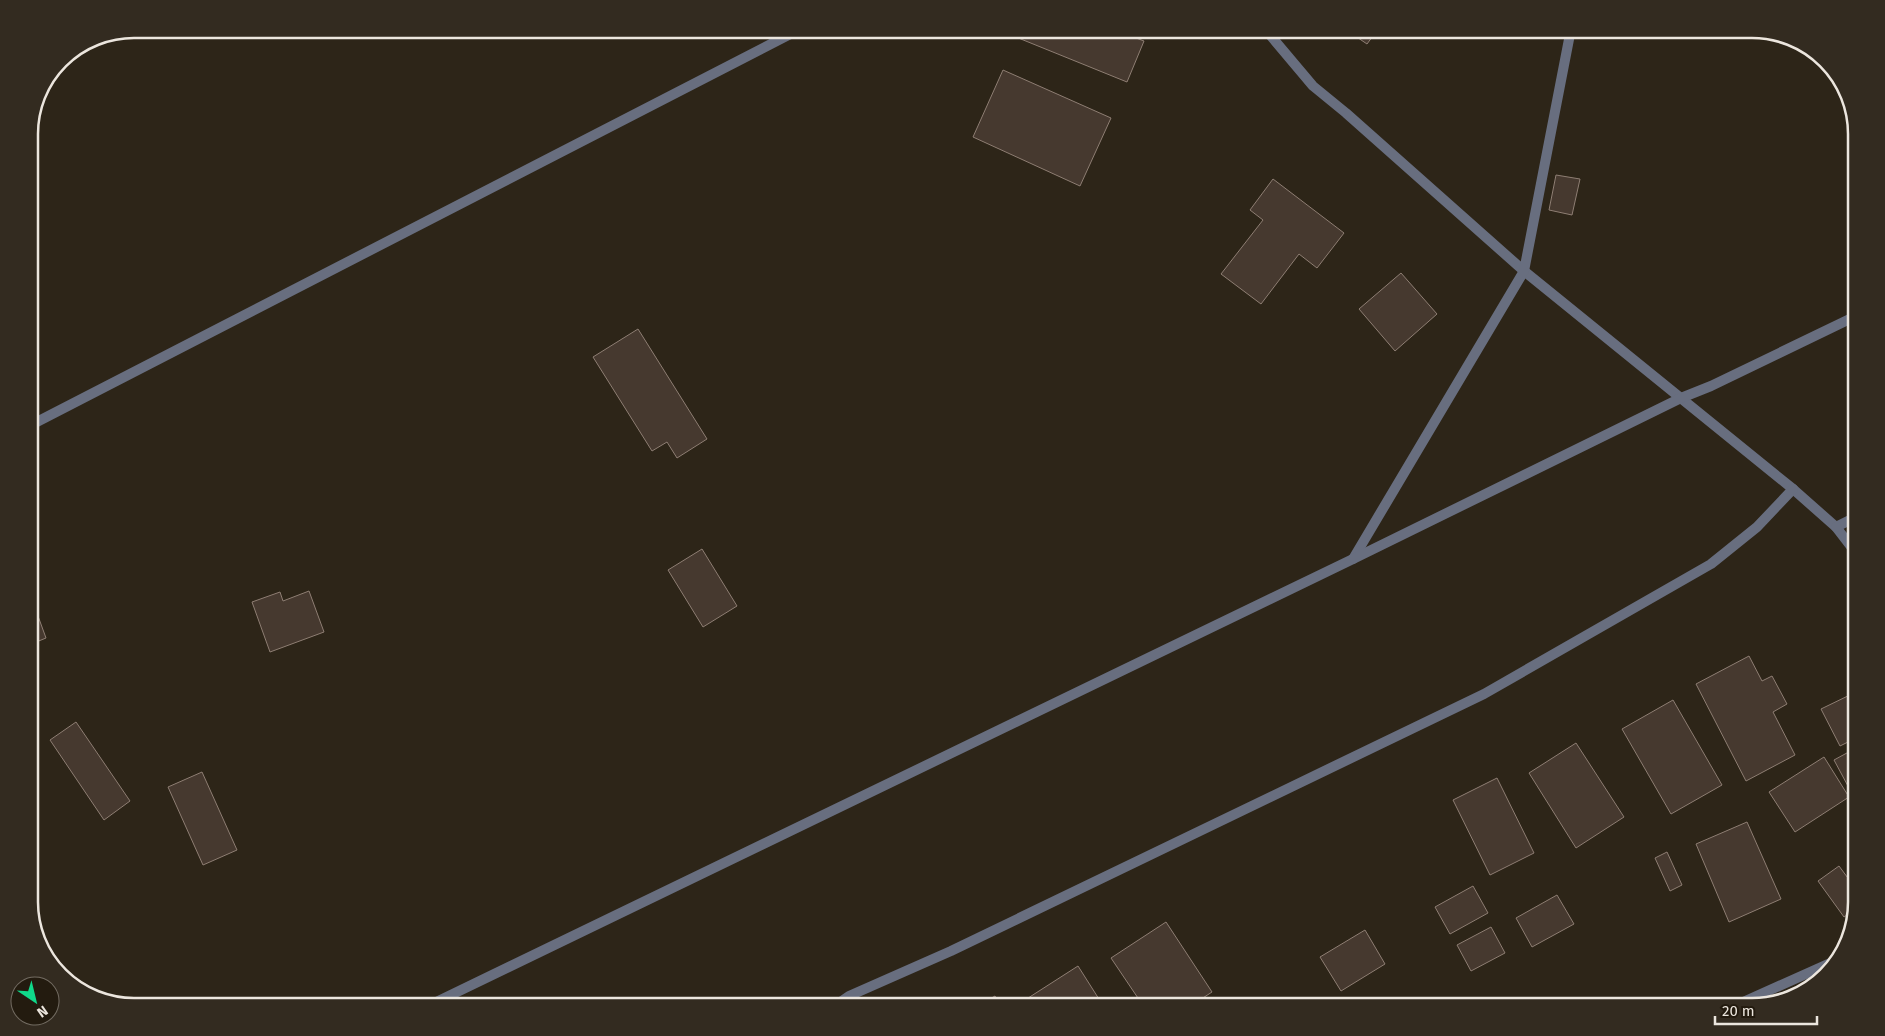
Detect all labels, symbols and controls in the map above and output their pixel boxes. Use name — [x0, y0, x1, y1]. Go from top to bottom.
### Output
north arrow — [10, 976, 60, 1026]
scale bar — [1715, 994, 1818, 1026]
text: N — [33, 1002, 51, 1021]
text: 20 m — [1722, 1002, 1755, 1020]

